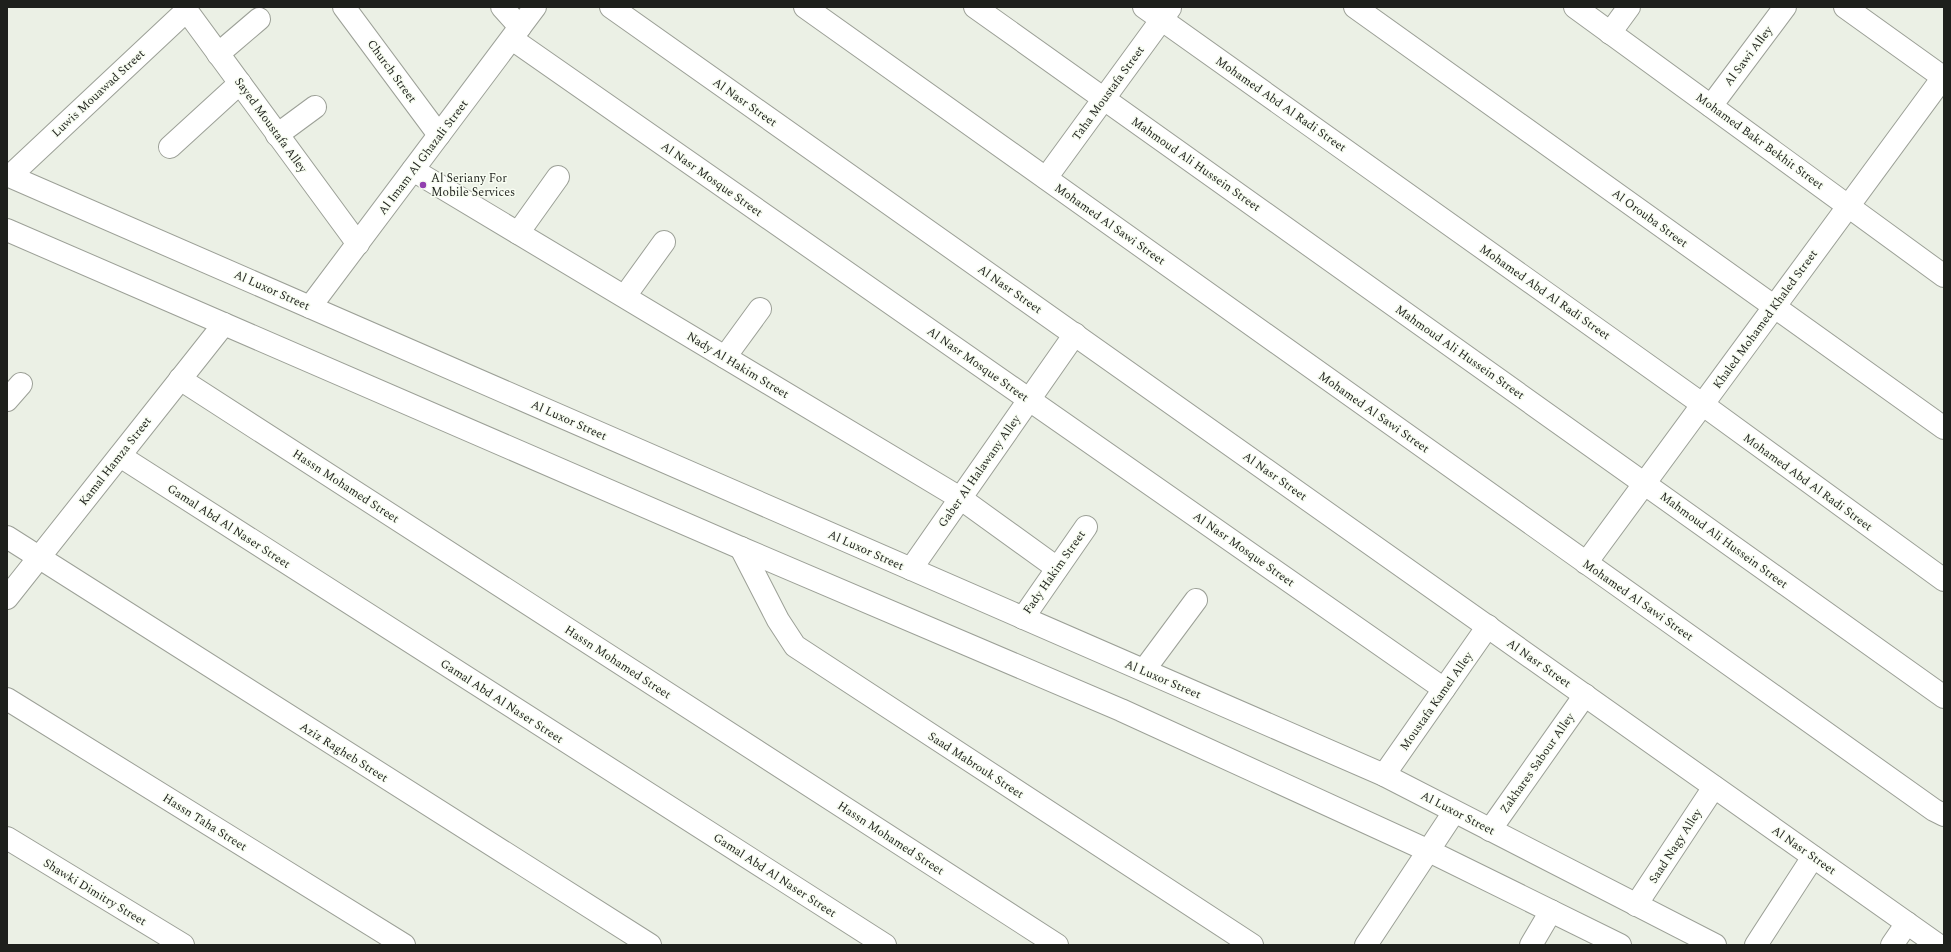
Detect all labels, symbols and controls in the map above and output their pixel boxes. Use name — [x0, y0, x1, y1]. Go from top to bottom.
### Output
street label: Al Sawi Alley — [1719, 21, 1778, 90]
street label: Church Street — [362, 36, 421, 107]
street label: Taha Moustafa Street — [1067, 42, 1149, 145]
street label: Luwis Mouawad Street — [47, 45, 149, 142]
street label: Mohamed Abd Al Radi Street — [1211, 52, 1350, 157]
street label: Al Nasr Street — [708, 73, 781, 132]
street label: Sayed Moustafa Alley — [229, 74, 312, 178]
street label: Mohamed Bakr Bekhit Street — [1692, 88, 1828, 195]
street label: Al Imam Al Ghazali Street — [374, 96, 473, 219]
street label: Mahmoud Ali Hussein Street — [1127, 112, 1264, 216]
street label: Al Nasr Mosque Street — [657, 137, 767, 222]
place label: Al Seriany For Mobile Services — [431, 169, 515, 202]
street label: Mohamed Al Sawi Street — [1050, 179, 1169, 270]
marker: Al Seriany For Mobile Services — [418, 180, 428, 190]
street label: Al Orouba Street — [1608, 184, 1692, 253]
street label: Mohamed Abd Al Radi Street — [1475, 240, 1614, 345]
street label: Khaled Mohamed Khaled Street — [1708, 246, 1823, 393]
street label: Al Nasr Street — [973, 260, 1046, 319]
street label: Al Luxor Street — [231, 265, 313, 316]
street label: Mahmoud Ali Hussein Street — [1391, 300, 1528, 404]
street label: Al Nasr Mosque Street — [923, 322, 1033, 407]
street label: Nady Al Hakim Street — [683, 327, 793, 404]
street label: Mohamed Al Sawi Street — [1314, 367, 1433, 458]
street label: Al Luxor Street — [528, 395, 610, 446]
street label: Gaber Al Halawany Alley — [933, 410, 1026, 532]
street label: Kamal Hamza Street — [74, 413, 156, 510]
street label: Mohamed Abd Al Radi Street — [1739, 429, 1876, 536]
street label: Hassn Mohamed Street — [289, 445, 403, 528]
street label: Al Nasr Street — [1238, 447, 1311, 506]
street label: Gamal Abd Al Naser Street — [163, 479, 294, 574]
street label: Mahmoud Ali Hussein Street — [1656, 487, 1792, 593]
street label: Al Nasr Mosque Street — [1189, 507, 1299, 592]
street label: Al Luxor Street — [825, 525, 907, 576]
street label: Fady Hakim Street — [1018, 526, 1091, 618]
street label: Mohamed Al Sawi Street — [1578, 555, 1697, 646]
street label: Hassn Mohamed Street — [561, 621, 675, 704]
street label: Al Nasr Street — [1502, 634, 1575, 693]
street label: Moustafa Kamel Alley — [1395, 647, 1479, 755]
street label: Gamal Abd Al Naser Street — [436, 654, 567, 749]
street label: Al Luxor Street — [1122, 655, 1204, 704]
street label: Zakhares Sabour Alley — [1495, 708, 1580, 818]
street label: Aziz Ragheb Street — [296, 718, 392, 787]
street label: Saad Mabrouk Street — [924, 727, 1028, 804]
street label: Al Luxor Street — [1417, 787, 1498, 840]
street label: Hassn Taha Street — [159, 789, 251, 856]
street label: Hassn Mohamed Street — [834, 797, 948, 880]
street label: Saad Nagy Alley — [1644, 804, 1708, 888]
street label: Al Nasr Street — [1767, 821, 1840, 880]
street label: Gamal Abd Al Naser Street — [709, 828, 840, 923]
street label: Shawki Dimitry Street — [39, 854, 150, 931]

